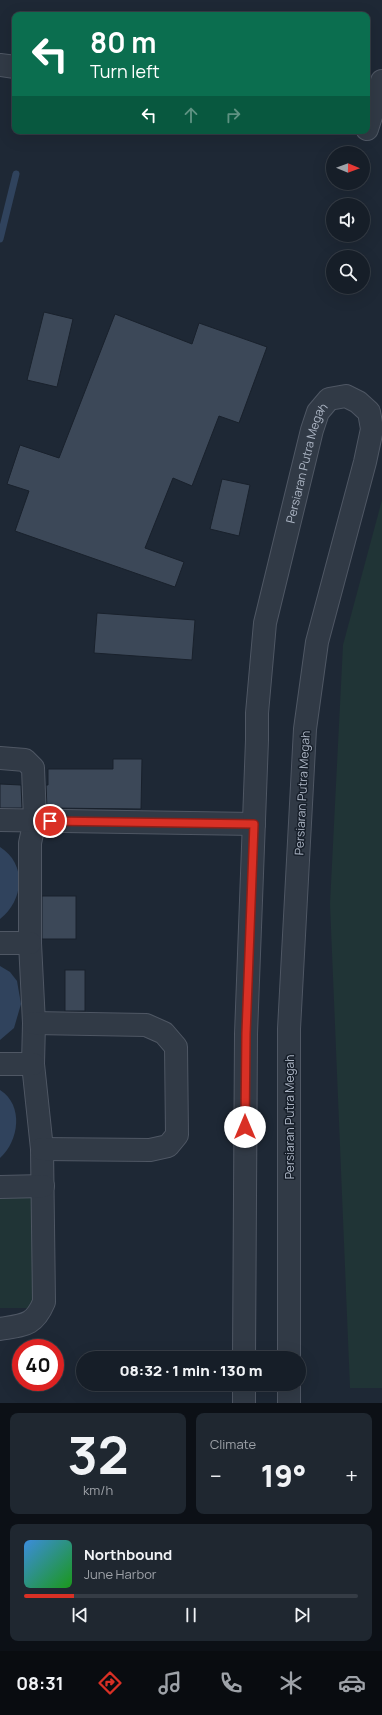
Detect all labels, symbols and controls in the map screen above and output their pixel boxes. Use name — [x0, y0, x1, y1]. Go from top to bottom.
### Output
text: 80 m — [90, 23, 156, 61]
icon: left — [24, 28, 76, 80]
text: Turn left — [90, 59, 160, 83]
icon: left — [138, 104, 160, 126]
icon: ahead — [180, 104, 202, 126]
icon: right — [222, 104, 244, 126]
north arrow — [326, 146, 370, 190]
map controls — [326, 146, 370, 294]
button: sound — [326, 198, 370, 242]
button: search — [326, 250, 370, 294]
street label: Persiaran Putra Megah — [281, 399, 331, 525]
street label: Persiaran Putra Megah — [290, 730, 314, 856]
pin — [33, 804, 67, 838]
icon: arrive — [39, 810, 61, 832]
street label: Persiaran Putra Megah — [281, 1055, 298, 1179]
position arrow — [224, 1106, 266, 1148]
speed limit sign: 40 — [12, 1339, 64, 1391]
text: 08:32 · 1 min · 130 m — [119, 1360, 263, 1381]
text: 32 — [67, 1419, 129, 1490]
text: Climate — [210, 1435, 256, 1453]
text: 19° — [261, 1455, 306, 1496]
text: − — [210, 1461, 222, 1491]
text: + — [345, 1461, 358, 1491]
text: km/h — [83, 1481, 113, 1499]
text: Northbound — [84, 1544, 172, 1565]
text: June Harbor — [84, 1565, 157, 1583]
icon: previous — [69, 1604, 91, 1626]
icon: pause — [180, 1604, 202, 1626]
icon: next — [291, 1604, 313, 1626]
icon: directions — [96, 1669, 124, 1697]
icon: music — [156, 1669, 184, 1697]
icon: phone — [217, 1669, 245, 1697]
icon: climate — [277, 1669, 305, 1697]
icon: car — [338, 1669, 366, 1697]
text: 08:31 — [16, 1671, 64, 1695]

